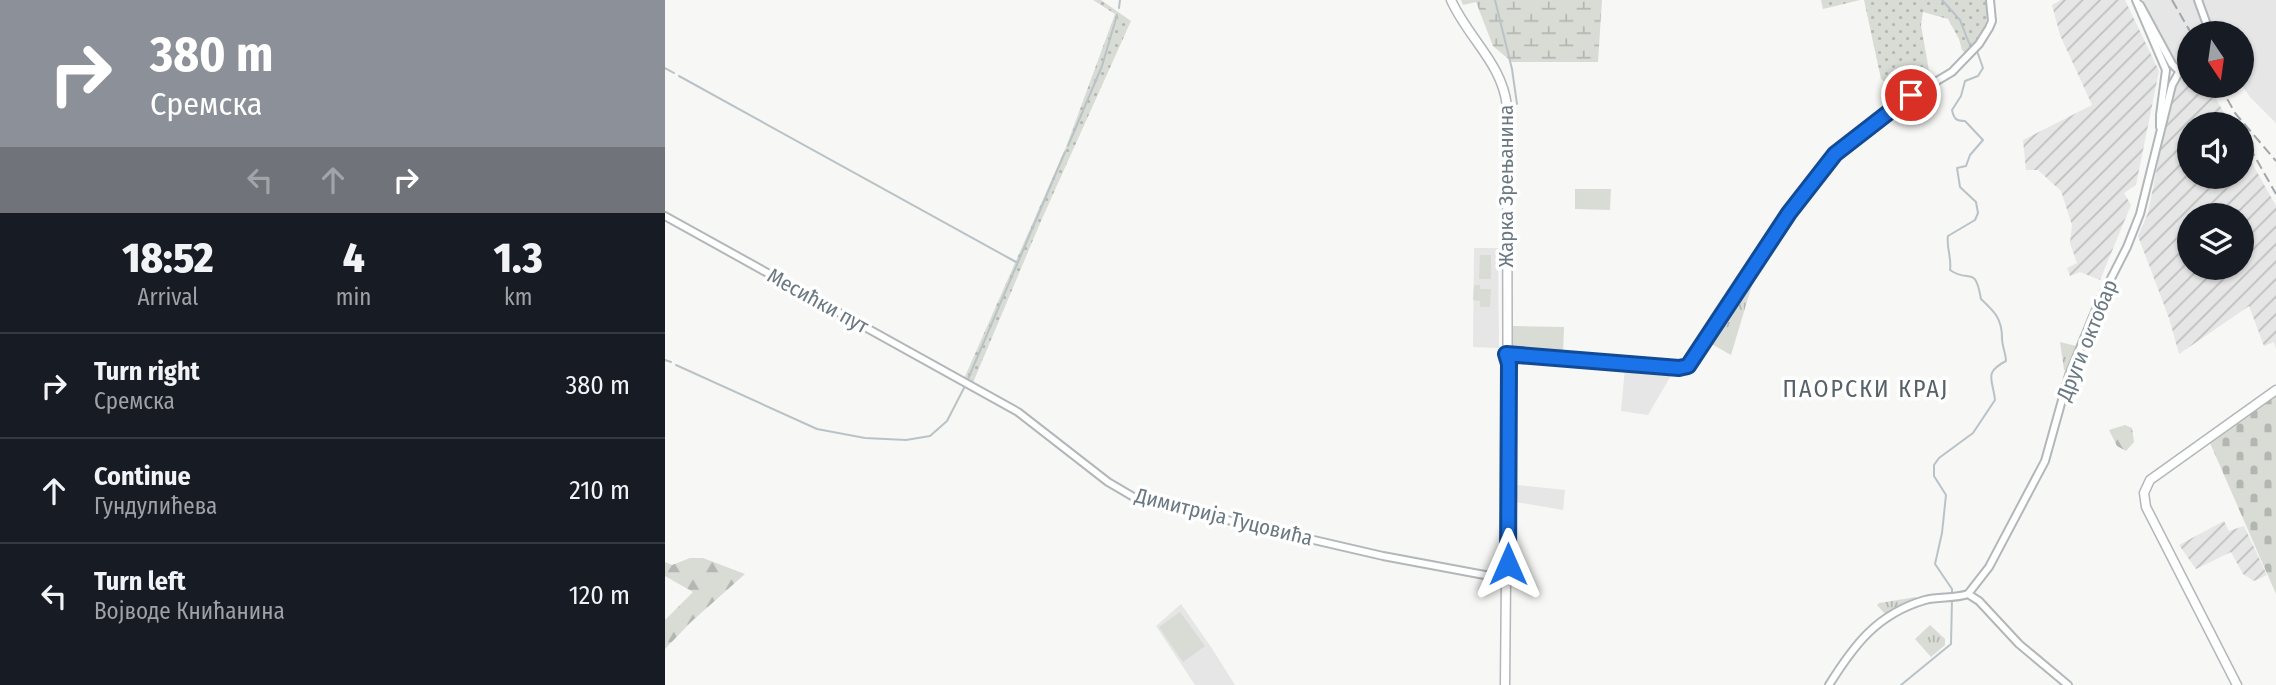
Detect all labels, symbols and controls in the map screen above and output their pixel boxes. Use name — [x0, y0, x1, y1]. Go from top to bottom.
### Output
north arrow — [2177, 21, 2254, 98]
map controls — [2177, 21, 2254, 280]
text: 380 m — [150, 25, 273, 84]
icon: right — [35, 28, 126, 119]
pin — [1881, 65, 1941, 125]
icon: arrive — [1892, 76, 1930, 114]
text: Сремска — [150, 85, 262, 123]
street label: Жарка Зрењанина — [1493, 105, 1519, 267]
button: sound — [2177, 112, 2254, 189]
icon: left — [241, 161, 279, 199]
icon: ahead — [314, 161, 352, 199]
icon: right — [387, 161, 425, 199]
button: layers — [2177, 203, 2254, 280]
text: 18:52 — [122, 233, 213, 283]
text: 4 — [343, 233, 365, 283]
text: 1.3 — [494, 233, 543, 283]
street label: Месићки пут — [763, 263, 874, 340]
street label: Други октобар — [2050, 276, 2123, 405]
text: Arrival — [137, 283, 198, 311]
text: min — [336, 283, 371, 311]
text: km — [504, 283, 532, 311]
text: Turn right — [94, 356, 200, 387]
icon: right — [35, 367, 73, 405]
text: 380 m — [566, 370, 630, 401]
district label: ПАОРСКИ КРАЈ — [1783, 375, 1949, 403]
text: Сремска — [94, 387, 175, 415]
text: Continue — [94, 461, 191, 492]
icon: ahead — [35, 472, 73, 510]
text: 210 m — [569, 475, 630, 506]
street label: Димитрија Туцовића — [1132, 482, 1315, 552]
text: Гундулићева — [94, 492, 217, 520]
position arrow — [1471, 527, 1545, 601]
text: Turn left — [94, 566, 186, 597]
icon: left — [35, 577, 73, 615]
text: 120 m — [569, 580, 630, 611]
text: Војводе Книћанина — [94, 597, 285, 625]

